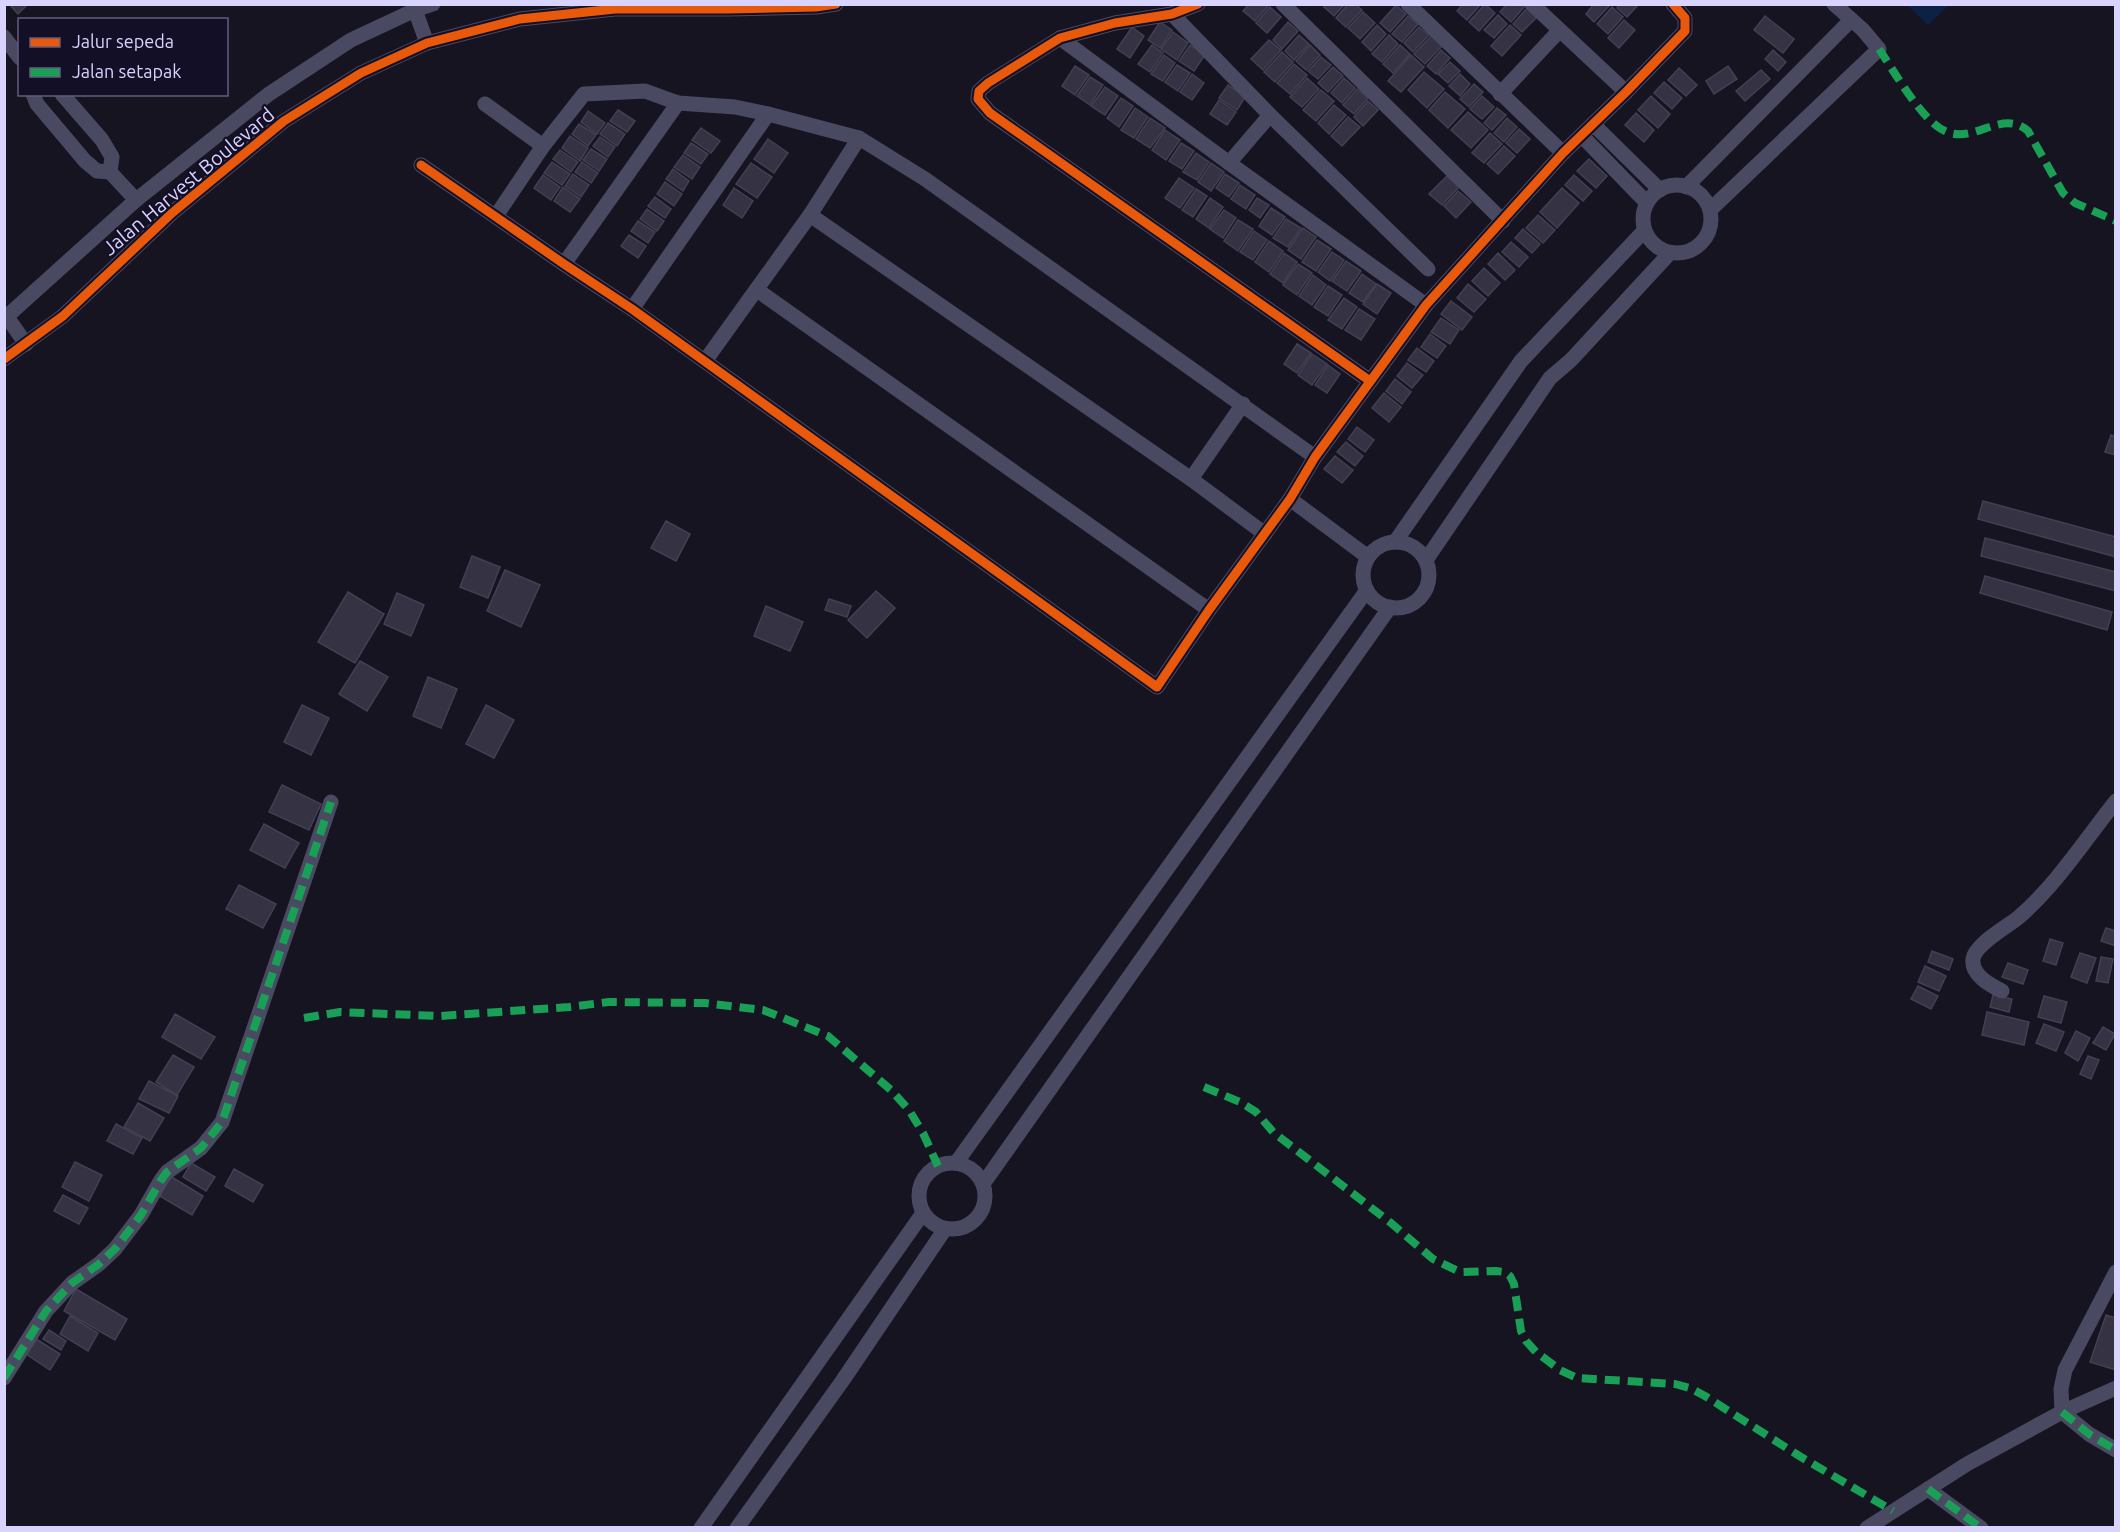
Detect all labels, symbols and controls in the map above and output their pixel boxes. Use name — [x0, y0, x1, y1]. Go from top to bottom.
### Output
legend — [18, 18, 228, 96]
text: Jalur sepeda — [72, 31, 174, 51]
text: Jalan setapak — [72, 61, 181, 81]
street label: Jalan Harvest Boulevard — [97, 102, 279, 260]

